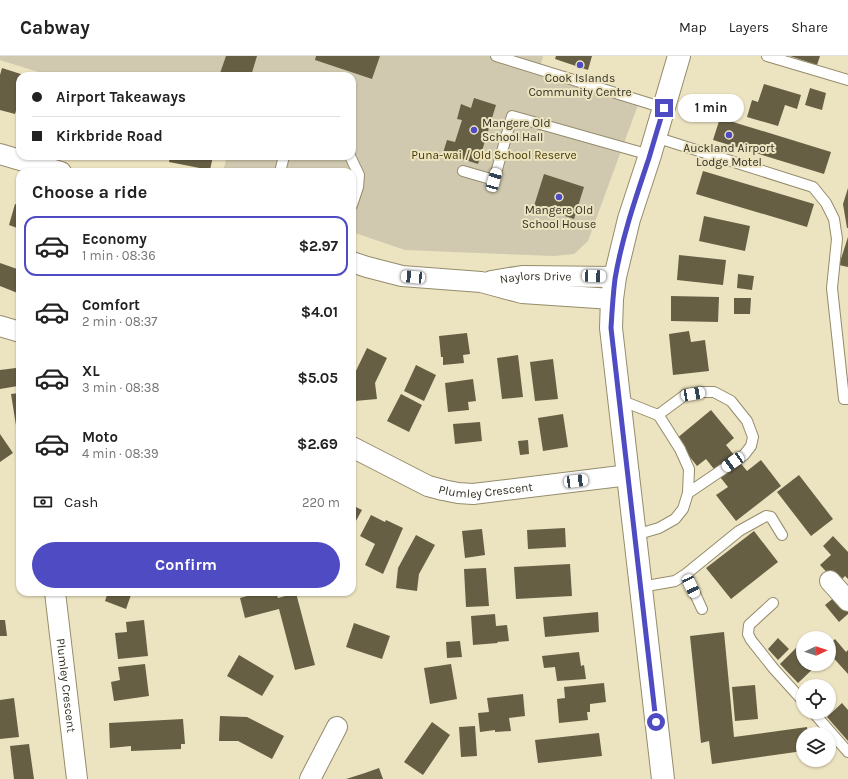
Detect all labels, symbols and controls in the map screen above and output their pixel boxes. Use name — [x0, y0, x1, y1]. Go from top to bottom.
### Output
text: Cabway — [20, 17, 90, 39]
text: Map — [679, 19, 707, 36]
text: Layers — [729, 19, 769, 36]
text: Share — [791, 19, 828, 36]
marker: Cook Islands Community Centre — [575, 60, 585, 70]
place label: Cook Islands Community Centre — [528, 71, 632, 99]
text: Airport Takeaways — [56, 88, 186, 106]
callout: 1 min — [678, 94, 744, 122]
route end — [655, 99, 673, 117]
text: 1 min — [695, 100, 727, 115]
place label: Mangere Old School Hall — [482, 116, 551, 144]
marker: Mangere Old School Hall — [469, 125, 479, 135]
text: Kirkbride Road — [56, 127, 163, 145]
marker: Auckland Airport Lodge Motel — [724, 130, 734, 140]
place label: Auckland Airport Lodge Motel — [683, 141, 775, 169]
park label: Puna-wai / Old School Reserve — [411, 148, 577, 162]
car — [485, 167, 503, 193]
text: Choose a ride — [32, 181, 147, 203]
marker: Mangere Old School House — [554, 192, 564, 202]
place label: Mangere Old School House — [522, 203, 596, 231]
icon: car — [34, 228, 70, 264]
text: Economy — [82, 230, 147, 248]
text: $2.97 — [299, 237, 338, 255]
text: 1 min · 08:36 — [82, 248, 156, 263]
street label: Naylors Drive — [499, 269, 572, 286]
car — [401, 270, 425, 284]
car — [582, 270, 606, 282]
icon: car — [34, 294, 70, 330]
text: Comfort — [82, 296, 140, 314]
text: $4.01 — [301, 303, 338, 321]
text: 2 min · 08:37 — [82, 314, 157, 329]
icon: car — [34, 360, 70, 396]
text: XL — [82, 362, 100, 380]
text: $5.05 — [297, 369, 338, 387]
text: 3 min · 08:38 — [82, 380, 160, 395]
car — [680, 386, 706, 402]
icon: car — [34, 426, 70, 462]
text: Moto — [82, 428, 118, 446]
text: $2.69 — [297, 435, 338, 453]
text: 4 min · 08:39 — [82, 446, 159, 461]
car — [720, 450, 746, 474]
car — [563, 474, 589, 488]
street label: Plumley Crescent — [437, 480, 534, 501]
icon: cash — [32, 491, 54, 513]
text: Cash — [64, 493, 98, 511]
text: 220 m — [302, 495, 340, 510]
button: Confirm — [32, 542, 340, 588]
car — [680, 573, 702, 599]
north arrow — [796, 631, 836, 671]
map controls — [796, 631, 836, 767]
street label: Plumley Crescent — [53, 637, 79, 734]
button: locate — [796, 679, 836, 719]
route start — [647, 713, 665, 731]
button: layers — [796, 727, 836, 767]

